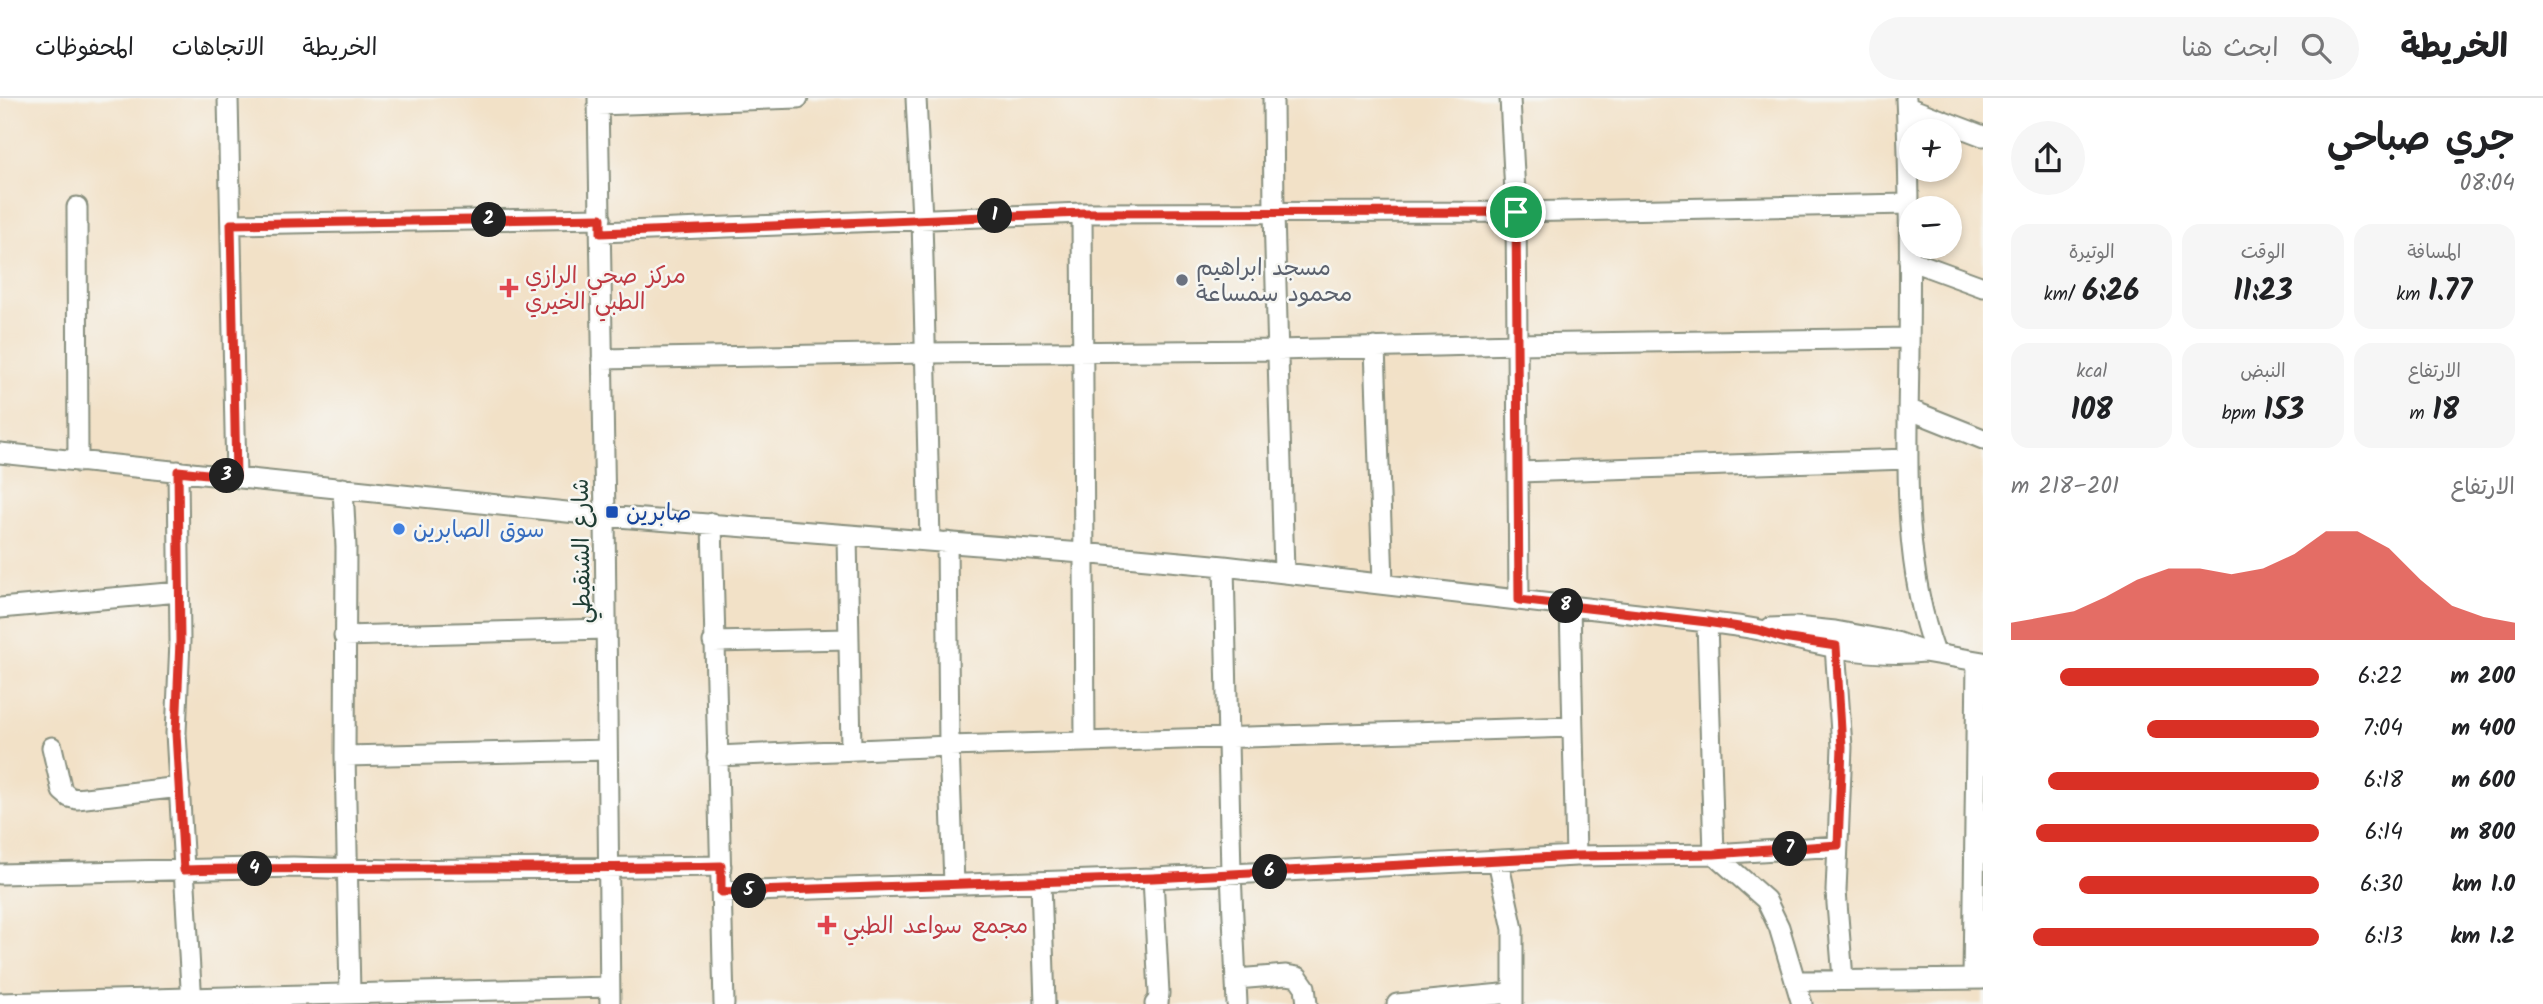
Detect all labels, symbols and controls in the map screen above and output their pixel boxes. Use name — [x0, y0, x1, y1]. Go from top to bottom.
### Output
search box — [1869, 17, 2359, 80]
text: الخريطة — [2401, 22, 2508, 75]
text: ابحث هنا — [2181, 28, 2279, 70]
text: المحفوظات — [35, 29, 134, 68]
text: الاتجاهات — [172, 29, 265, 68]
text: الخريطة — [303, 29, 377, 68]
icon: search — [2297, 29, 2335, 67]
text: جري صباحي — [2327, 110, 2515, 170]
map controls — [1899, 119, 1962, 259]
button: + — [1899, 119, 1962, 182]
button: share — [2011, 121, 2085, 195]
text: 08:04 — [2460, 166, 2515, 202]
pin — [1486, 182, 1546, 242]
icon: arrive — [1497, 193, 1535, 231]
button: − — [1899, 196, 1962, 259]
pin: 1 — [978, 198, 1012, 234]
text: 1 — [992, 200, 997, 230]
pin: 2 — [472, 202, 506, 238]
text: 2 — [483, 204, 494, 234]
text: الوتيرة — [2069, 238, 2115, 268]
text: الوقت — [2241, 238, 2285, 268]
text: المسافة — [2407, 238, 2461, 268]
place label: مسجد ابراهيم محمود سمساعة — [1196, 251, 1352, 313]
place label: مركز صحي الرازي الطبي الخيري — [525, 259, 686, 322]
text: 6:26 — [2082, 268, 2140, 316]
text: 11:23 — [2233, 268, 2293, 316]
text: 1.77 — [2428, 268, 2472, 316]
marker: مسجد ابراهيم محمود سمساعة — [1174, 272, 1190, 288]
marker: مركز صحي الرازي الطبي الخيري — [499, 278, 519, 298]
text: /km — [2044, 280, 2082, 310]
text: km — [2396, 280, 2428, 310]
text: kcal — [2076, 357, 2107, 387]
text: النبض — [2240, 357, 2286, 387]
text: الارتفاع — [2408, 357, 2461, 387]
text: 108 — [2071, 387, 2113, 435]
text: 153 — [2264, 387, 2304, 435]
text: 18 — [2432, 387, 2459, 435]
text: bpm — [2222, 399, 2264, 429]
text: m — [2410, 399, 2432, 429]
pin: 3 — [210, 458, 244, 494]
text: 3 — [221, 460, 232, 490]
text: 201–218 m — [2011, 469, 2119, 505]
text: الارتفاع — [2451, 470, 2515, 506]
street label: شارع الشنقيطي — [564, 478, 603, 624]
place label: صابرين — [626, 496, 692, 532]
marker: صابرين — [604, 504, 620, 520]
place label: سوق الصابرين — [413, 513, 544, 549]
marker: سوق الصابرين — [391, 521, 407, 537]
pin: 8 — [1548, 588, 1584, 624]
text: 8 — [1560, 590, 1571, 620]
text: 6:22 — [2358, 659, 2403, 695]
text: 200 m — [2450, 659, 2515, 695]
text: 7:04 — [2363, 711, 2403, 747]
text: 400 m — [2451, 711, 2515, 747]
text: 6:18 — [2363, 763, 2403, 799]
text: 600 m — [2451, 763, 2515, 799]
text: 6:14 — [2365, 815, 2403, 851]
text: 800 m — [2450, 815, 2515, 851]
pin: 7 — [1772, 832, 1808, 866]
text: 7 — [1785, 833, 1794, 863]
pin: 4 — [238, 852, 272, 886]
text: 4 — [249, 853, 260, 883]
pin: 6 — [1252, 854, 1288, 890]
text: 6 — [1264, 856, 1275, 886]
text: 6:30 — [2360, 867, 2403, 903]
text: 1.0 km — [2452, 867, 2515, 903]
pin: 5 — [732, 874, 766, 908]
text: 5 — [744, 875, 753, 905]
place label: مجمع سواعد الطبي — [843, 909, 1028, 946]
marker: مجمع سواعد الطبي — [817, 915, 837, 935]
text: 6:13 — [2364, 919, 2403, 955]
text: 1.2 km — [2450, 919, 2515, 955]

